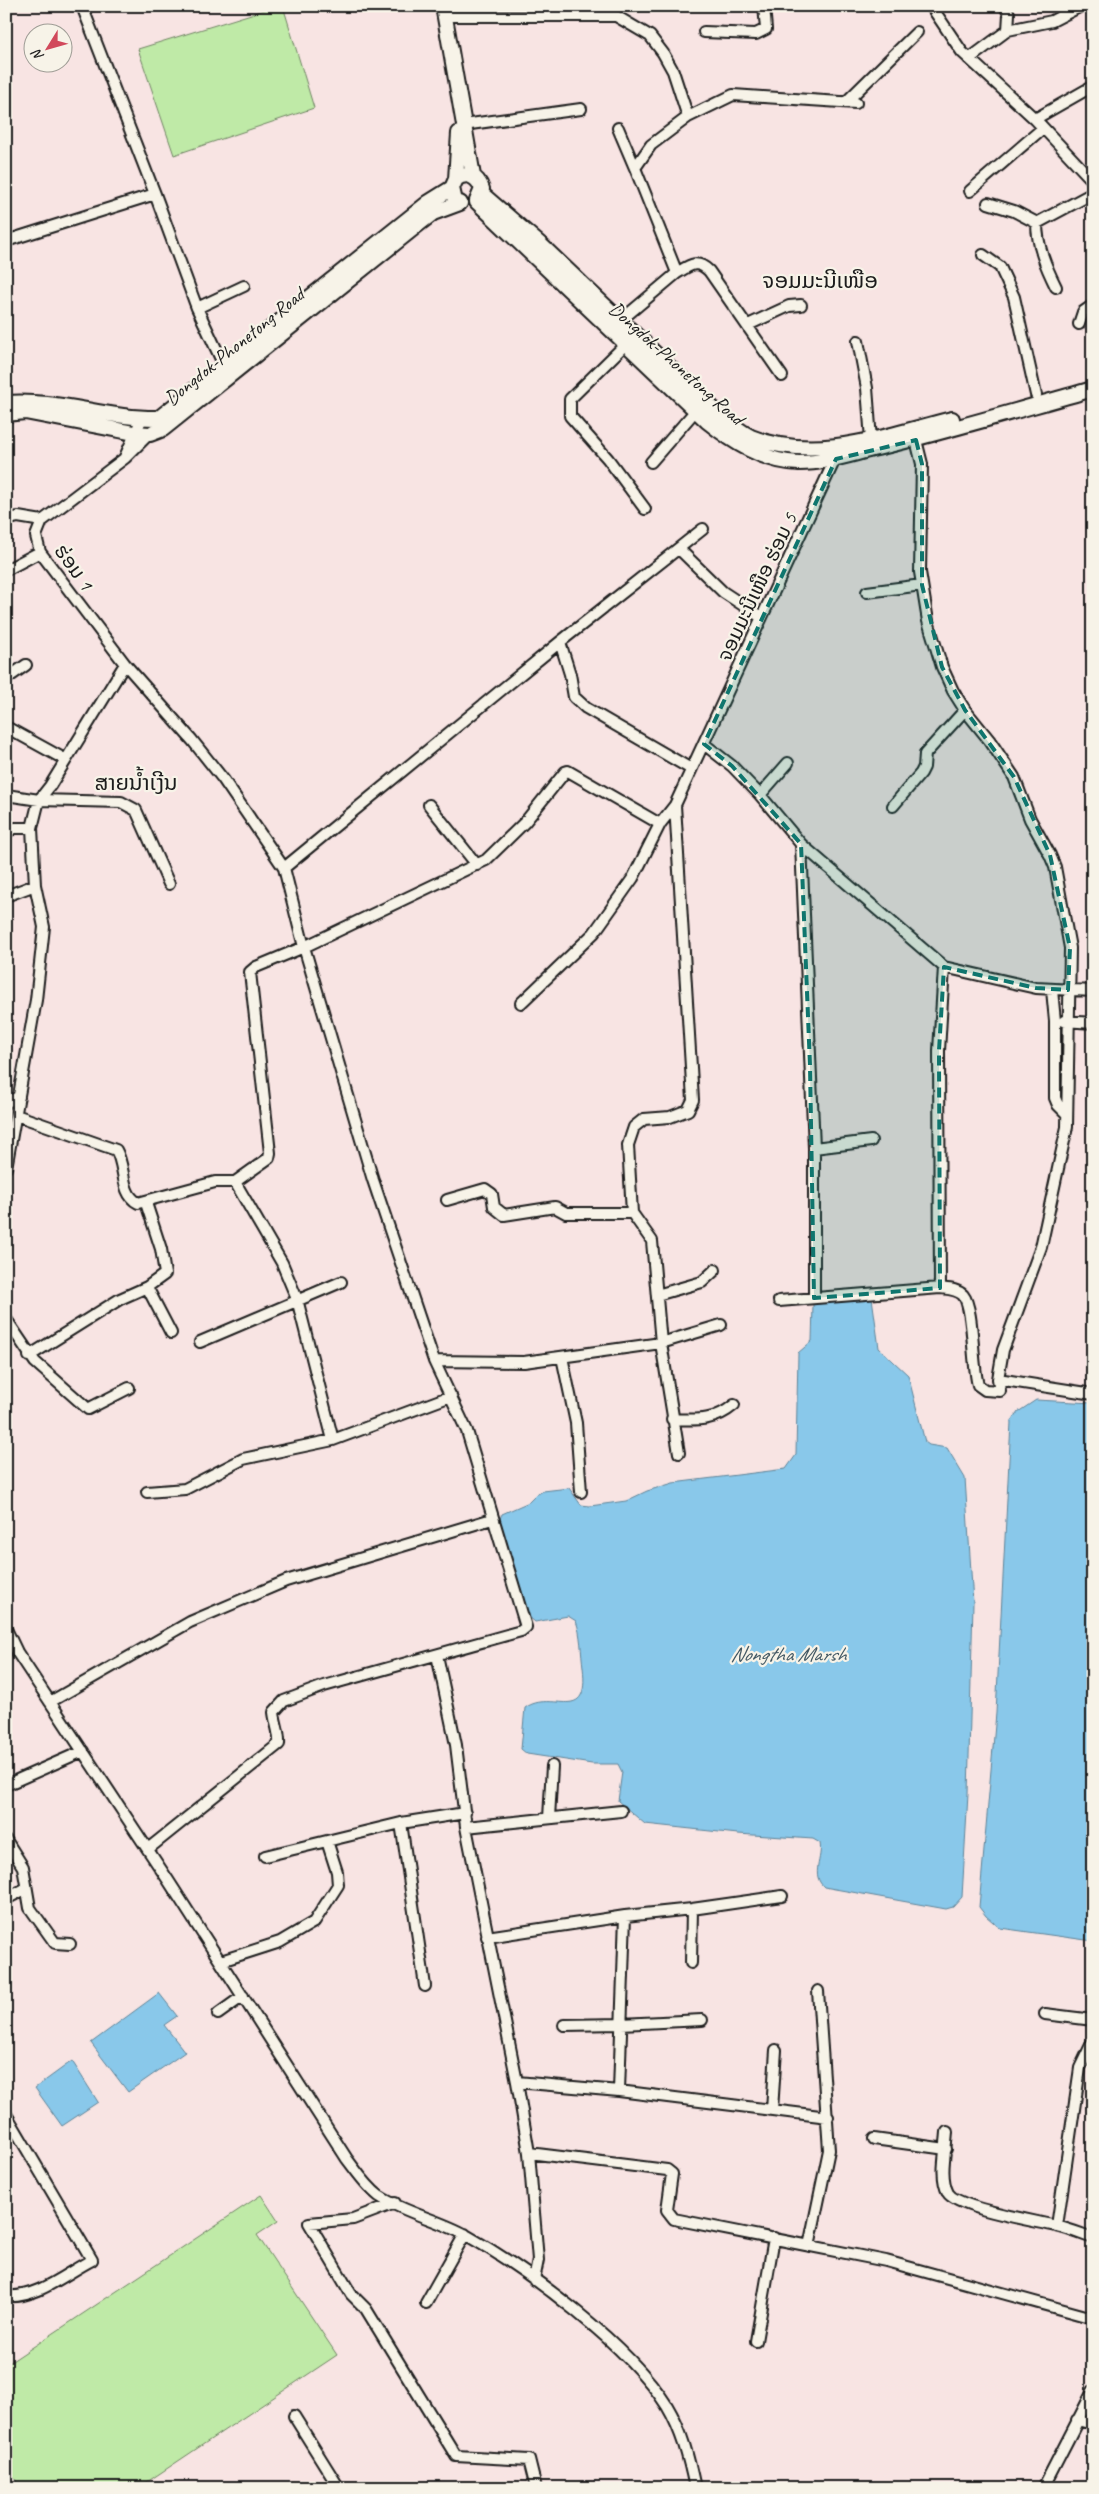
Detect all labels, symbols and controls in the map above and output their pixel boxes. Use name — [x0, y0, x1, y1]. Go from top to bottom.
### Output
north arrow — [22, 22, 72, 72]
text: N — [27, 45, 47, 64]
district label: ຈອມມະນີເໜືອ — [762, 267, 878, 295]
street label: Dongdok-Phonetong Road — [159, 280, 312, 411]
street label: Dongdok-Phonetong Road — [604, 296, 752, 433]
street label: ຈອມມະນີເໜືອ ຮ່ອມ 5 — [712, 508, 803, 665]
street label: ຮ່ອມ 1 — [49, 539, 99, 596]
district label: ສາຍນ້ຳເງີນ — [94, 766, 178, 797]
water label: Nongtha Marsh — [730, 1641, 848, 1667]

